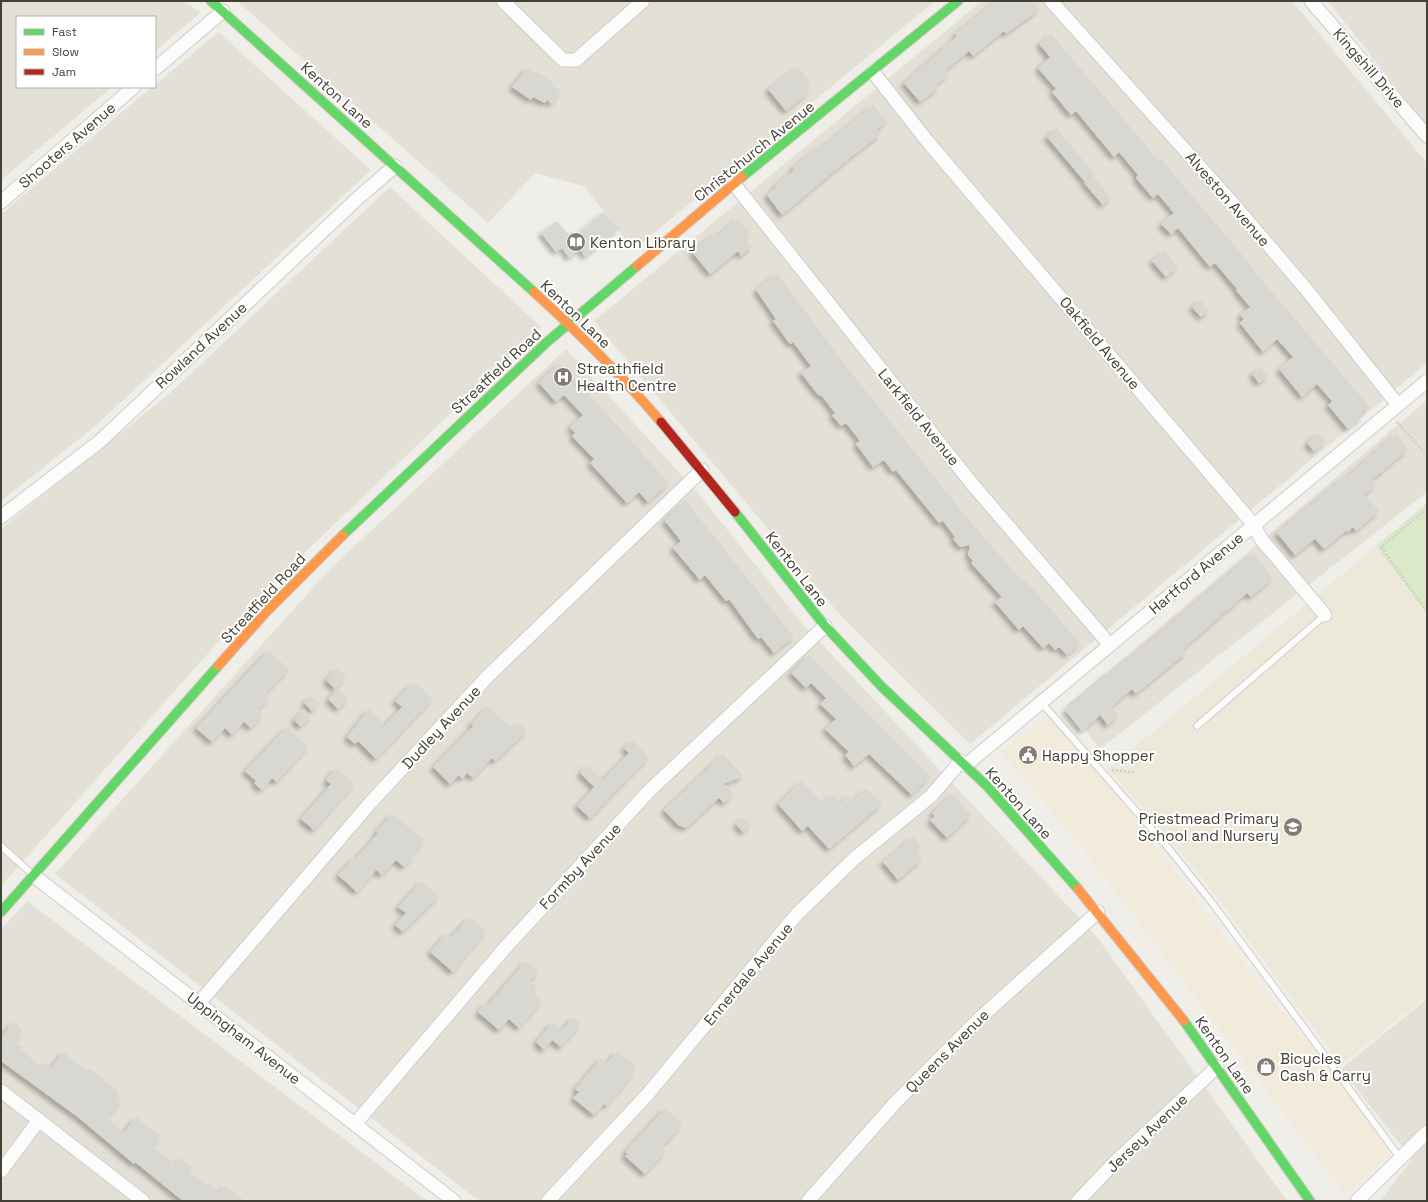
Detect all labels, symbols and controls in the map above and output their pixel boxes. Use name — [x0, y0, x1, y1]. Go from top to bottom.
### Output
legend — [16, 16, 156, 88]
text: Fast — [52, 24, 77, 40]
street label: Kingshill Drive — [1329, 24, 1409, 112]
text: Slow — [52, 44, 79, 60]
street label: Kenton Lane — [297, 58, 377, 132]
text: Jam — [52, 64, 76, 80]
street label: Christchurch Avenue — [690, 96, 818, 206]
street label: Shooters Avenue — [15, 98, 119, 192]
street label: Alveston Avenue — [1182, 148, 1274, 250]
library icon: Kenton Library — [565, 231, 587, 253]
place label: Kenton Library — [590, 233, 696, 252]
street label: Kenton Lane — [537, 276, 615, 352]
street label: Oakfield Avenue — [1056, 293, 1144, 393]
street label: Rowland Avenue — [151, 298, 251, 392]
street label: Streatfield Road — [447, 324, 545, 418]
place label: Streathfield Health Centre — [577, 359, 677, 395]
street label: Larkfield Avenue — [874, 365, 964, 469]
hospital icon: Streathfield Health Centre — [552, 366, 574, 388]
street label: Kenton Lane — [762, 527, 832, 611]
street label: Hartford Avenue — [1145, 528, 1247, 618]
street label: Streatfield Road — [216, 549, 310, 647]
street label: Dudley Avenue — [398, 681, 485, 773]
public building icon: Happy Shopper — [1017, 744, 1039, 766]
place label: Happy Shopper — [1042, 746, 1155, 765]
street label: Kenton Lane — [982, 763, 1056, 843]
place label: Priestmead Primary School and Nursery — [1138, 809, 1279, 845]
school or university icon: Priestmead Primary School and Nursery — [1282, 816, 1304, 838]
street label: Formby Avenue — [535, 819, 625, 913]
street label: Ennerdale Avenue — [699, 919, 797, 1029]
street label: Uppingham Avenue — [183, 988, 305, 1088]
street label: Queens Avenue — [901, 1005, 993, 1097]
street label: Kenton Lane — [1191, 1012, 1259, 1098]
place label: Bicycles Cash & Carry — [1280, 1049, 1371, 1085]
shop icon: Bicycles Cash & Carry — [1255, 1056, 1277, 1078]
street label: Jersey Avenue — [1102, 1089, 1192, 1176]

